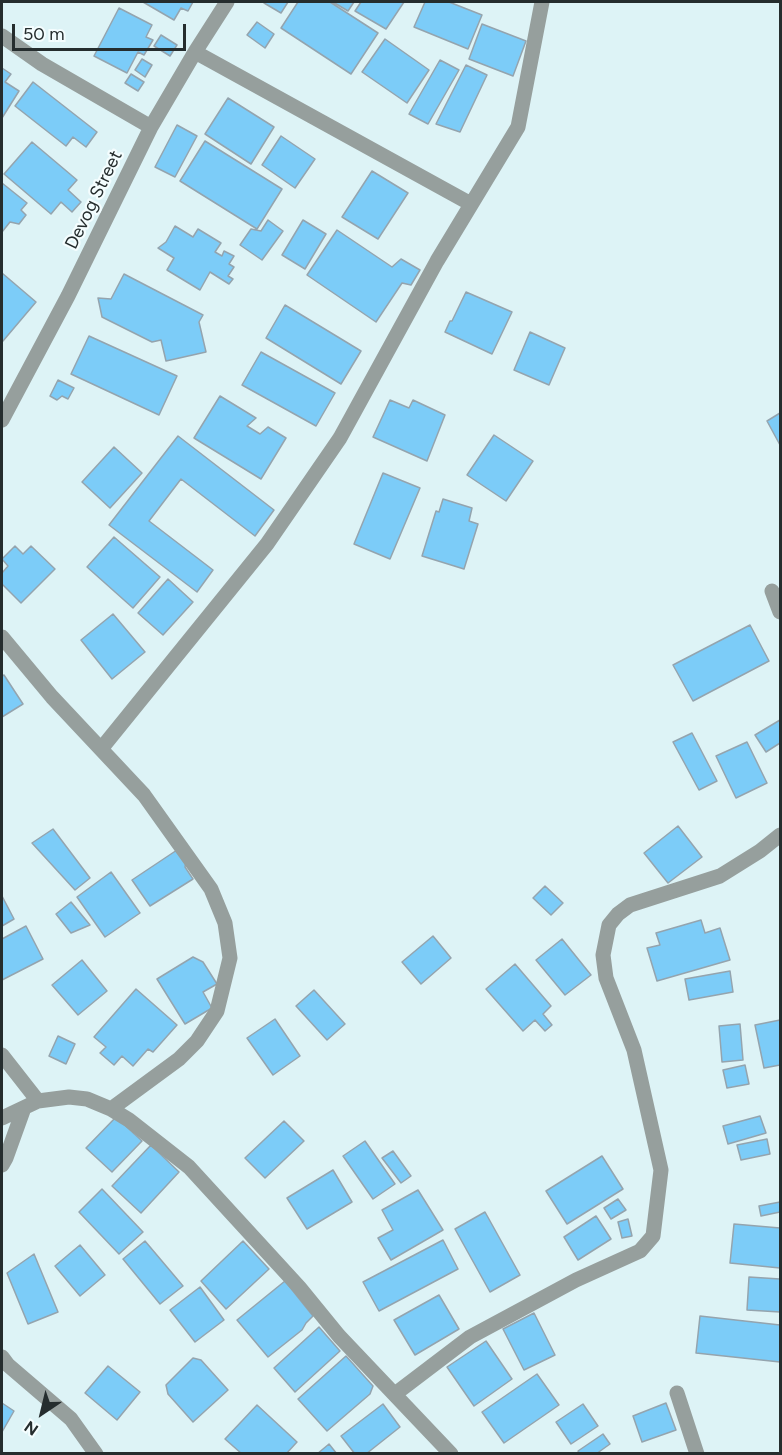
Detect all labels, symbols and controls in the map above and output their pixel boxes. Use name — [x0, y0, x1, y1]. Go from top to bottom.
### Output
scale bar — [15, 12, 189, 50]
text: 50 m — [23, 23, 65, 45]
street label: Devog Street — [61, 147, 127, 253]
north arrow — [12, 1383, 72, 1443]
text: N — [21, 1417, 42, 1439]

